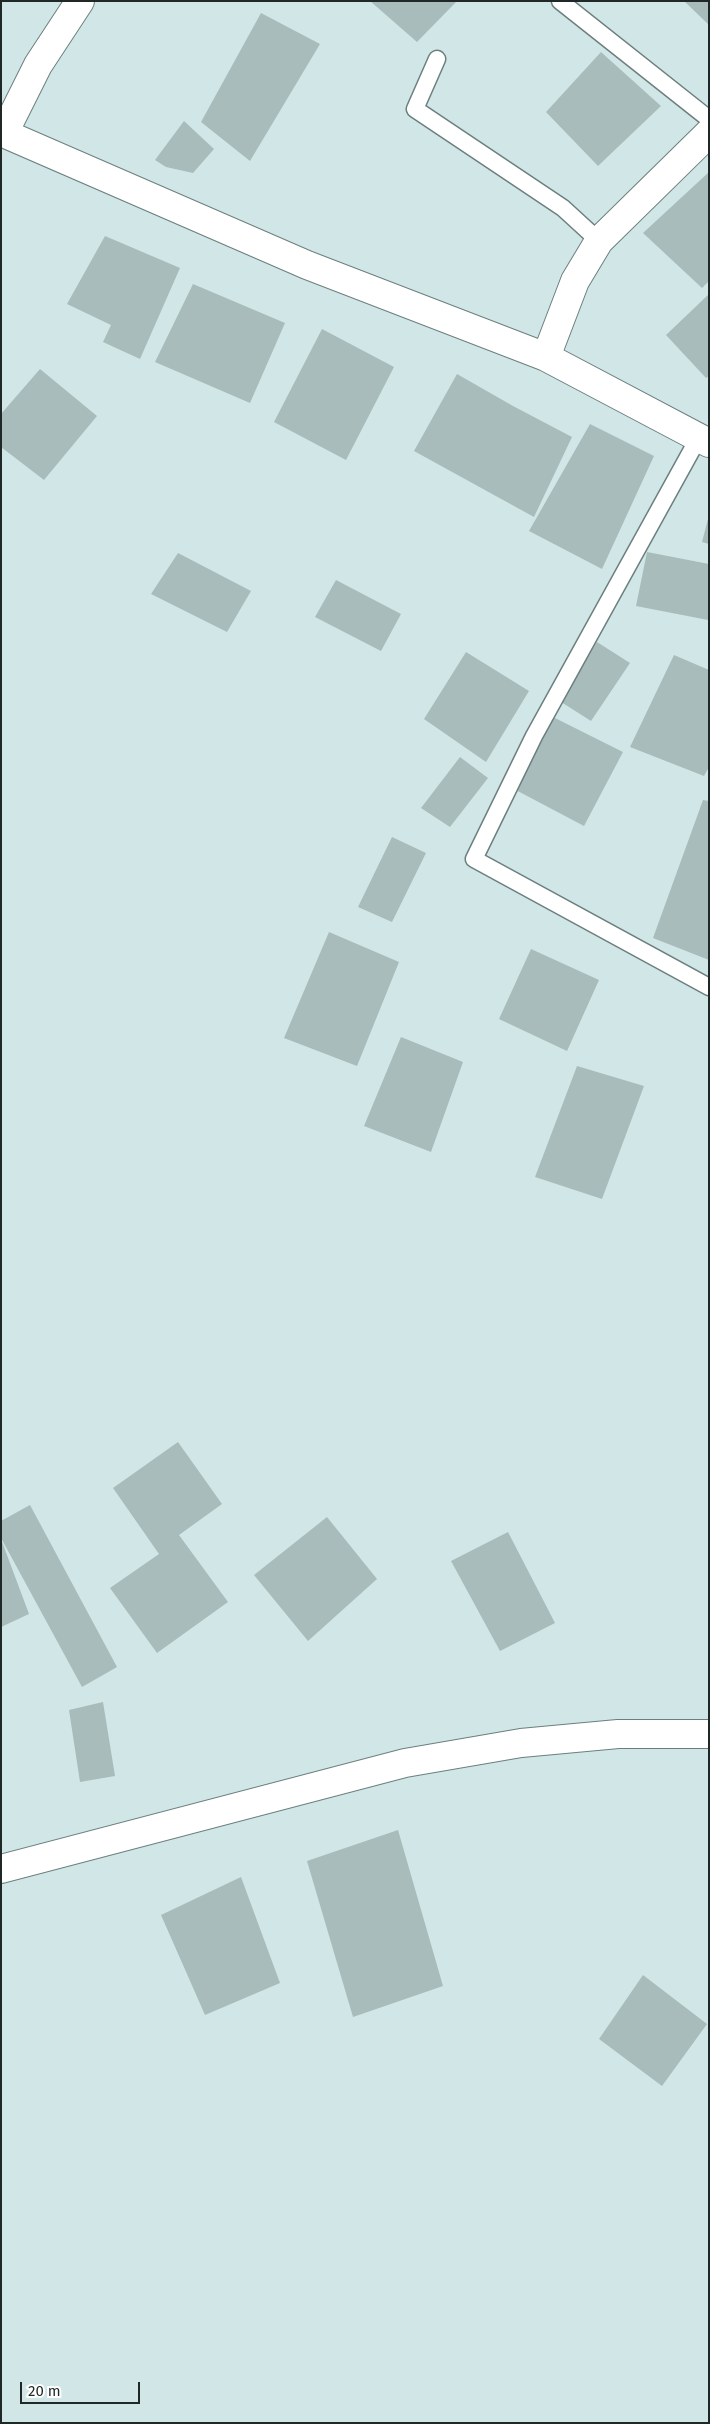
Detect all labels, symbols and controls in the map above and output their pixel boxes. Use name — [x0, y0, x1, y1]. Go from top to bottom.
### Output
scale bar — [22, 2372, 142, 2404]
text: 20 m — [28, 2382, 61, 2400]

